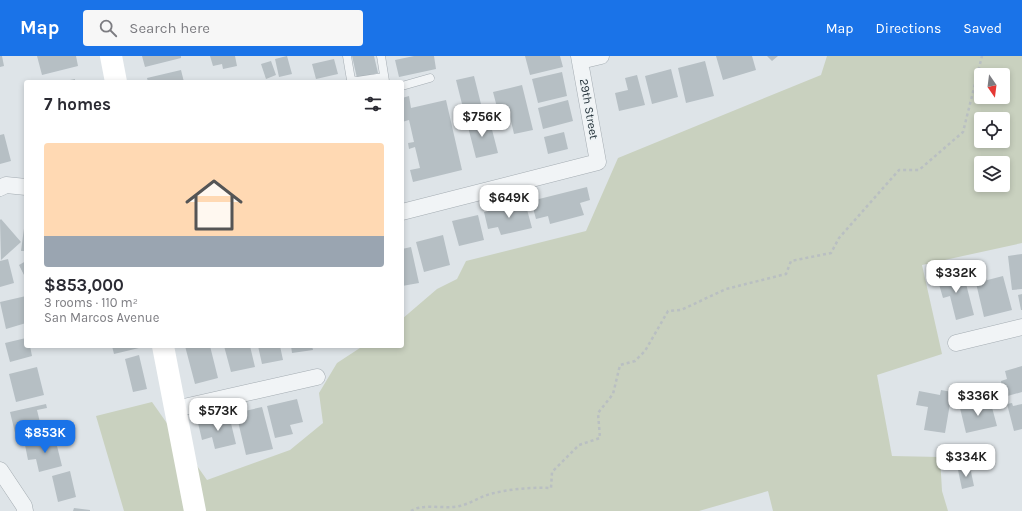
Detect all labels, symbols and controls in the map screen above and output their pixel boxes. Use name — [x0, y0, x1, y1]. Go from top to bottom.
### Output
search box — [83, 10, 363, 46]
text: Map — [20, 17, 59, 39]
icon: search — [97, 17, 119, 39]
text: Search here — [129, 19, 210, 37]
text: Map — [826, 20, 854, 37]
text: Directions — [876, 20, 941, 37]
text: Saved — [963, 20, 1002, 37]
north arrow — [974, 68, 1010, 104]
map controls — [974, 68, 1010, 192]
street label: 29th Street — [577, 78, 601, 141]
icon: filters — [362, 93, 384, 115]
text: 7 homes — [44, 94, 111, 114]
pin: $756K — [454, 104, 510, 138]
text: $756K — [462, 109, 502, 124]
button: locate — [974, 112, 1010, 148]
button: layers — [974, 156, 1010, 192]
icon: home — [178, 169, 250, 241]
pin: $649K — [481, 185, 537, 219]
text: $649K — [488, 190, 530, 205]
pin: $332K — [928, 260, 984, 294]
text: $332K — [935, 265, 977, 280]
text: $853,000 — [44, 275, 124, 295]
text: 3 rooms · 110 m² — [44, 295, 138, 310]
text: San Marcos Avenue — [44, 310, 159, 325]
pin: $336K — [950, 383, 1006, 417]
text: $336K — [957, 388, 999, 403]
pin: $573K — [190, 398, 246, 432]
text: $573K — [198, 403, 238, 418]
pin: $853K — [17, 420, 73, 454]
text: $853K — [24, 425, 66, 440]
pin: $334K — [938, 444, 994, 478]
text: $334K — [945, 449, 987, 464]

